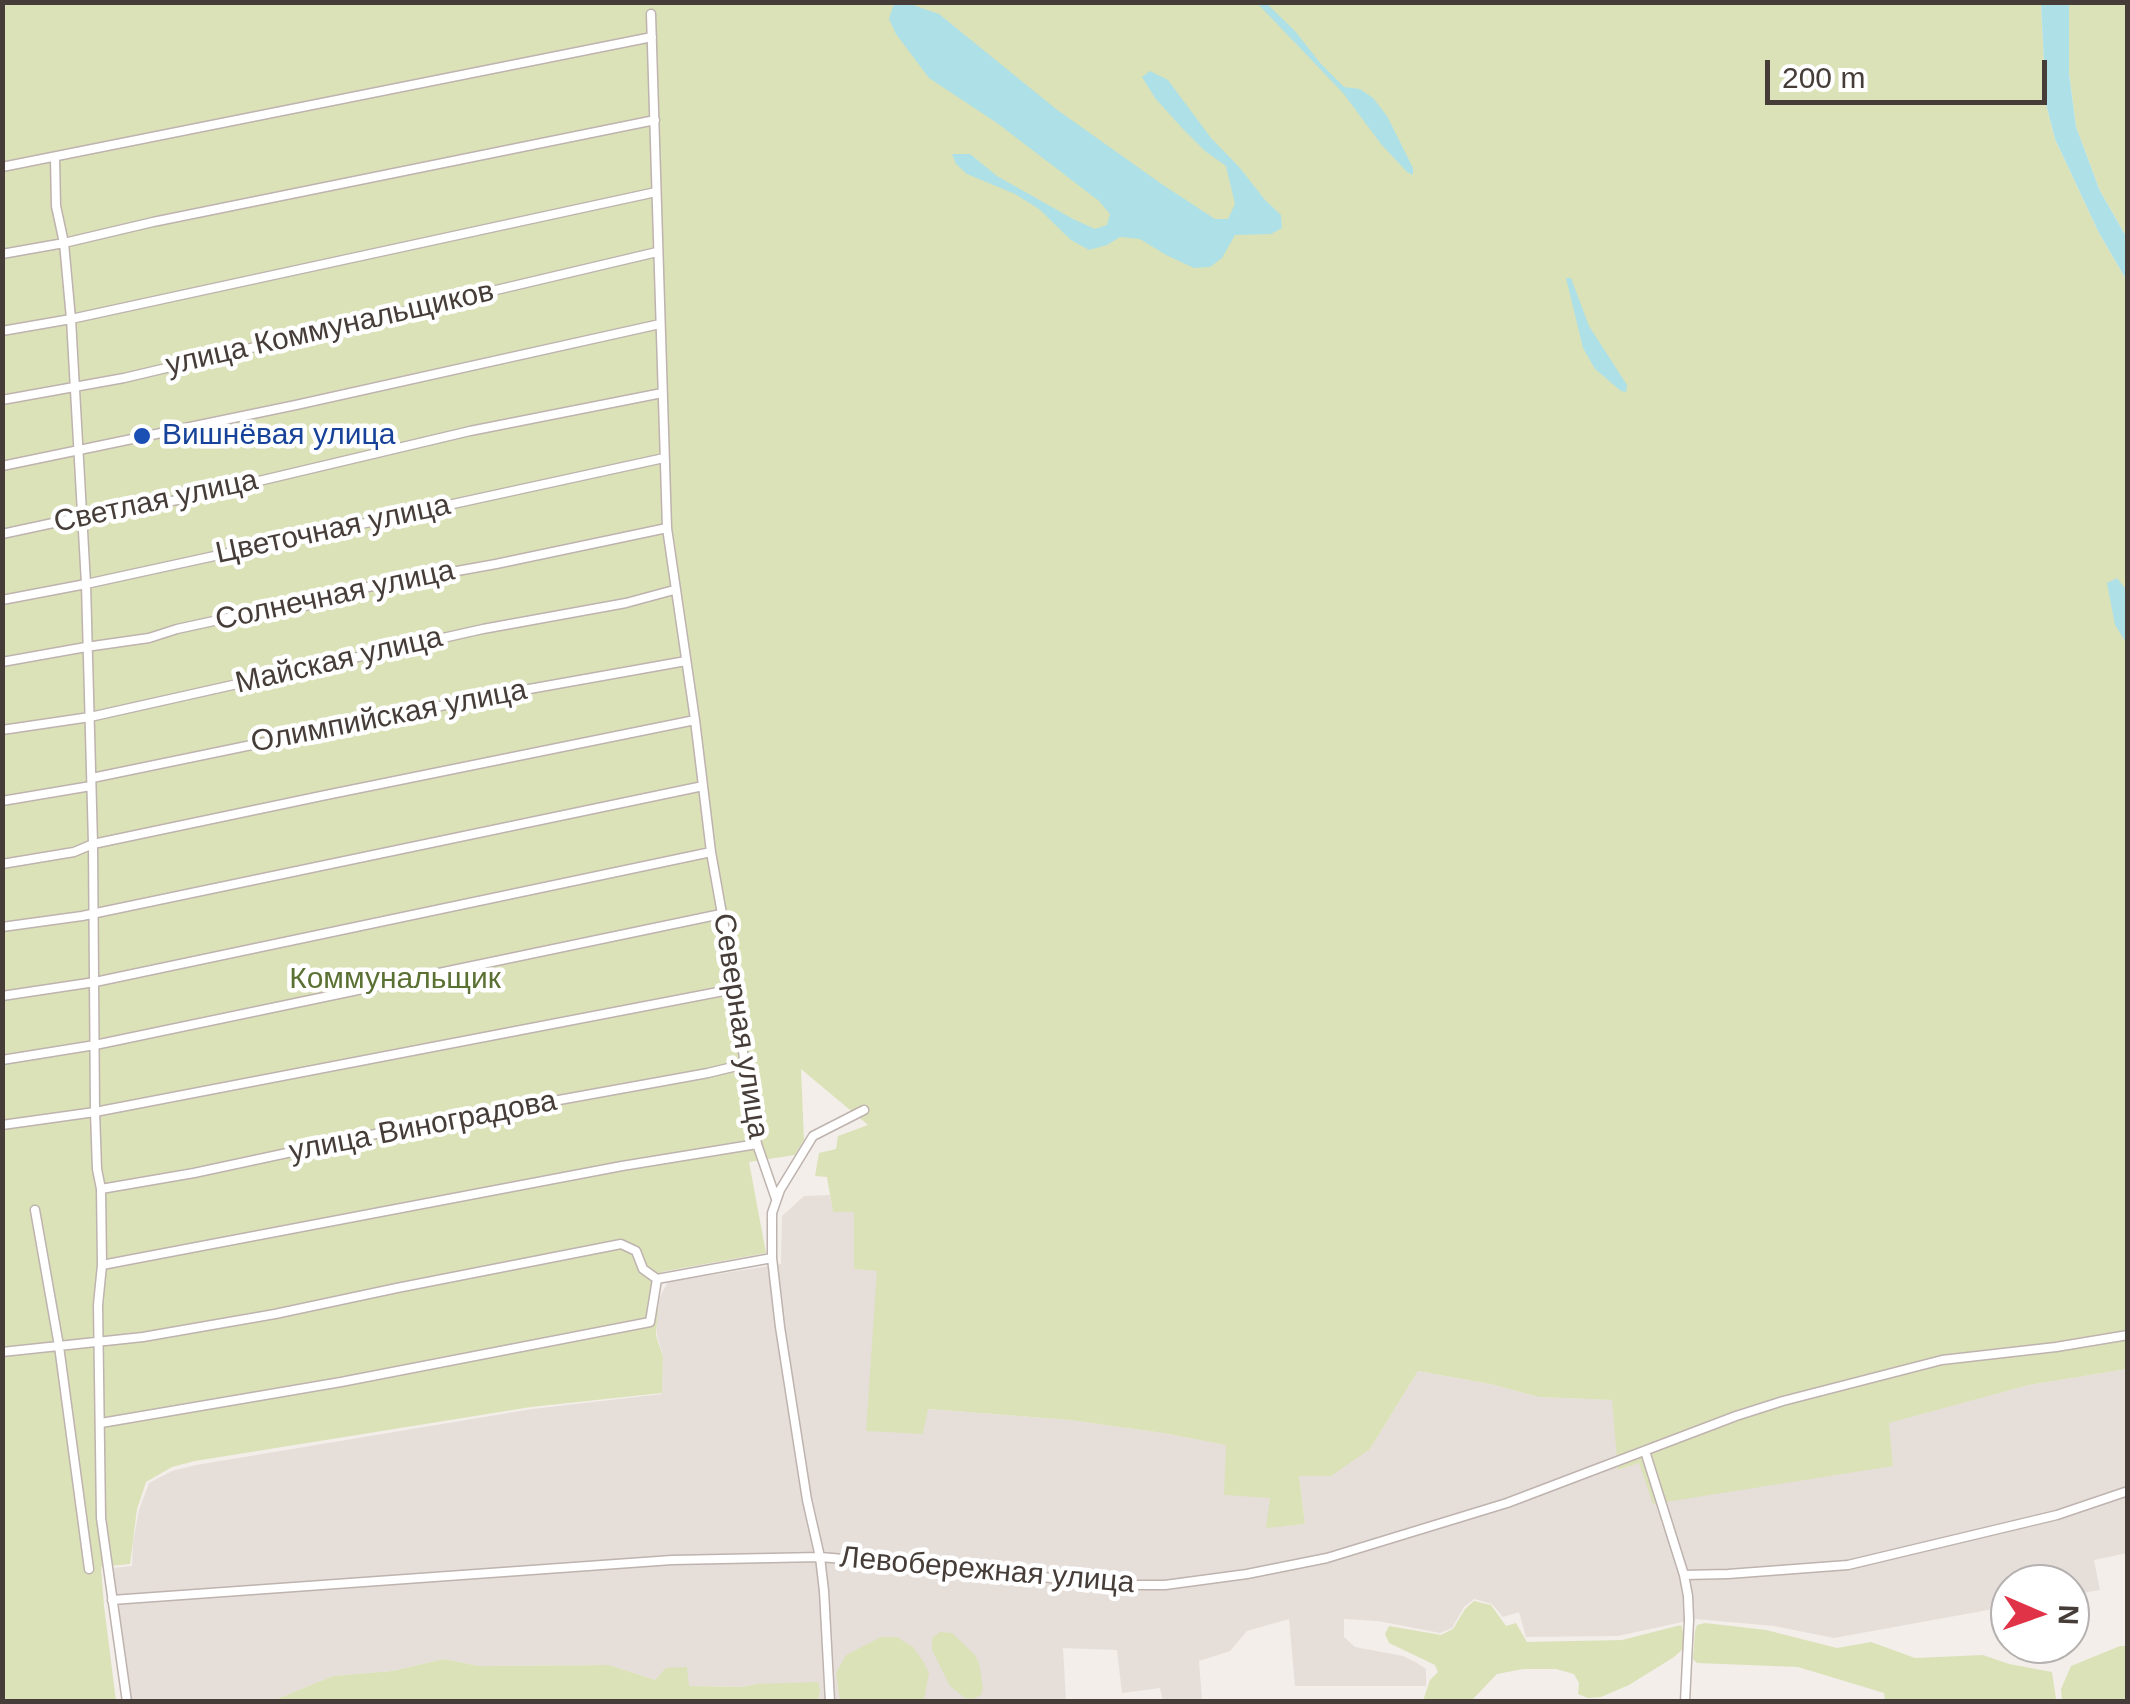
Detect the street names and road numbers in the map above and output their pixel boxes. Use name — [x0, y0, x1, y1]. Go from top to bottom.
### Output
street label: улица Коммунальщиков — [163, 274, 497, 384]
street label: Светлая улица — [51, 463, 261, 541]
street label: Цветочная улица — [212, 488, 454, 572]
street label: Солнечная улица — [212, 553, 458, 639]
street label: Майская улица — [232, 620, 446, 702]
street label: Олимпийская улица — [248, 673, 530, 761]
street label: Северная улица — [704, 911, 776, 1141]
street label: улица Виноградова — [286, 1083, 560, 1171]
street label: Левобережная улица — [838, 1540, 1136, 1602]

